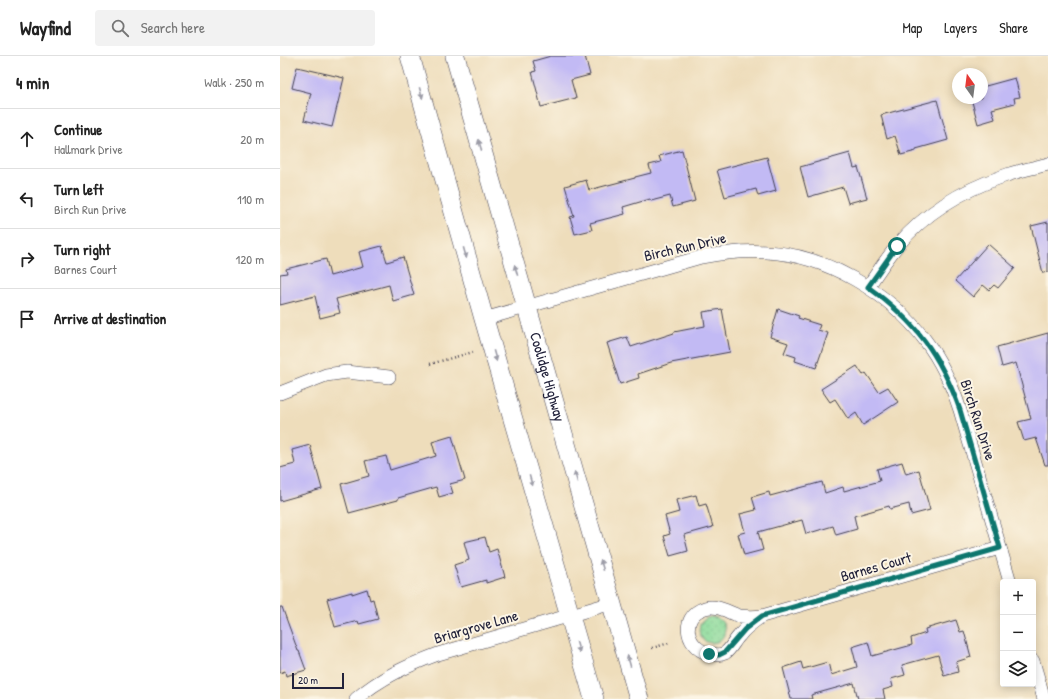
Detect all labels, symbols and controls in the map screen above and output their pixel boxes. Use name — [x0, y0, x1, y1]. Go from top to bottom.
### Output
search box — [95, 10, 375, 46]
text: Wayfind — [20, 15, 71, 41]
icon: search — [109, 17, 131, 39]
text: Search here — [141, 17, 205, 38]
text: Map — [902, 18, 922, 37]
text: Layers — [944, 18, 977, 37]
text: Share — [999, 18, 1028, 37]
north arrow — [952, 68, 988, 104]
text: 4 min — [16, 71, 49, 94]
text: Walk · 250 m — [204, 73, 264, 91]
one-way arrow — [418, 88, 424, 100]
text: Continue — [54, 119, 102, 140]
icon: ahead — [16, 128, 38, 150]
text: 20 m — [240, 130, 264, 148]
one-way arrow — [477, 138, 483, 150]
text: Hallmark Drive — [54, 140, 123, 158]
text: Turn left — [54, 179, 104, 200]
icon: left — [16, 188, 38, 210]
text: 110 m — [237, 190, 264, 208]
text: Birch Run Drive — [54, 200, 126, 218]
street label: Birch Run Drive — [642, 227, 728, 266]
route start — [888, 237, 906, 255]
text: Turn right — [54, 239, 110, 260]
one-way arrow — [463, 247, 469, 259]
icon: right — [16, 248, 38, 270]
text: 120 m — [236, 250, 264, 268]
text: Barnes Court — [54, 260, 117, 278]
one-way arrow — [513, 263, 519, 275]
icon: arrive — [16, 308, 38, 330]
text: Arrive at destination — [54, 308, 166, 329]
street label: Coolidge Highway — [525, 330, 571, 424]
one-way arrow — [492, 351, 498, 363]
street label: Birch Run Drive — [956, 377, 1001, 463]
one-way arrow — [573, 470, 579, 483]
one-way arrow — [528, 476, 534, 488]
street label: Barnes Court — [838, 546, 914, 587]
one-way arrow — [599, 559, 605, 571]
map controls — [1000, 579, 1036, 687]
button: + — [1000, 579, 1036, 615]
street label: Briargrove Lane — [431, 604, 520, 649]
button: − — [1000, 615, 1036, 651]
one-way arrow — [575, 641, 581, 653]
route end — [700, 645, 718, 663]
button: layers — [1000, 651, 1036, 687]
one-way arrow — [626, 655, 632, 667]
scale bar — [292, 671, 344, 690]
text: 20 m — [298, 673, 318, 687]

